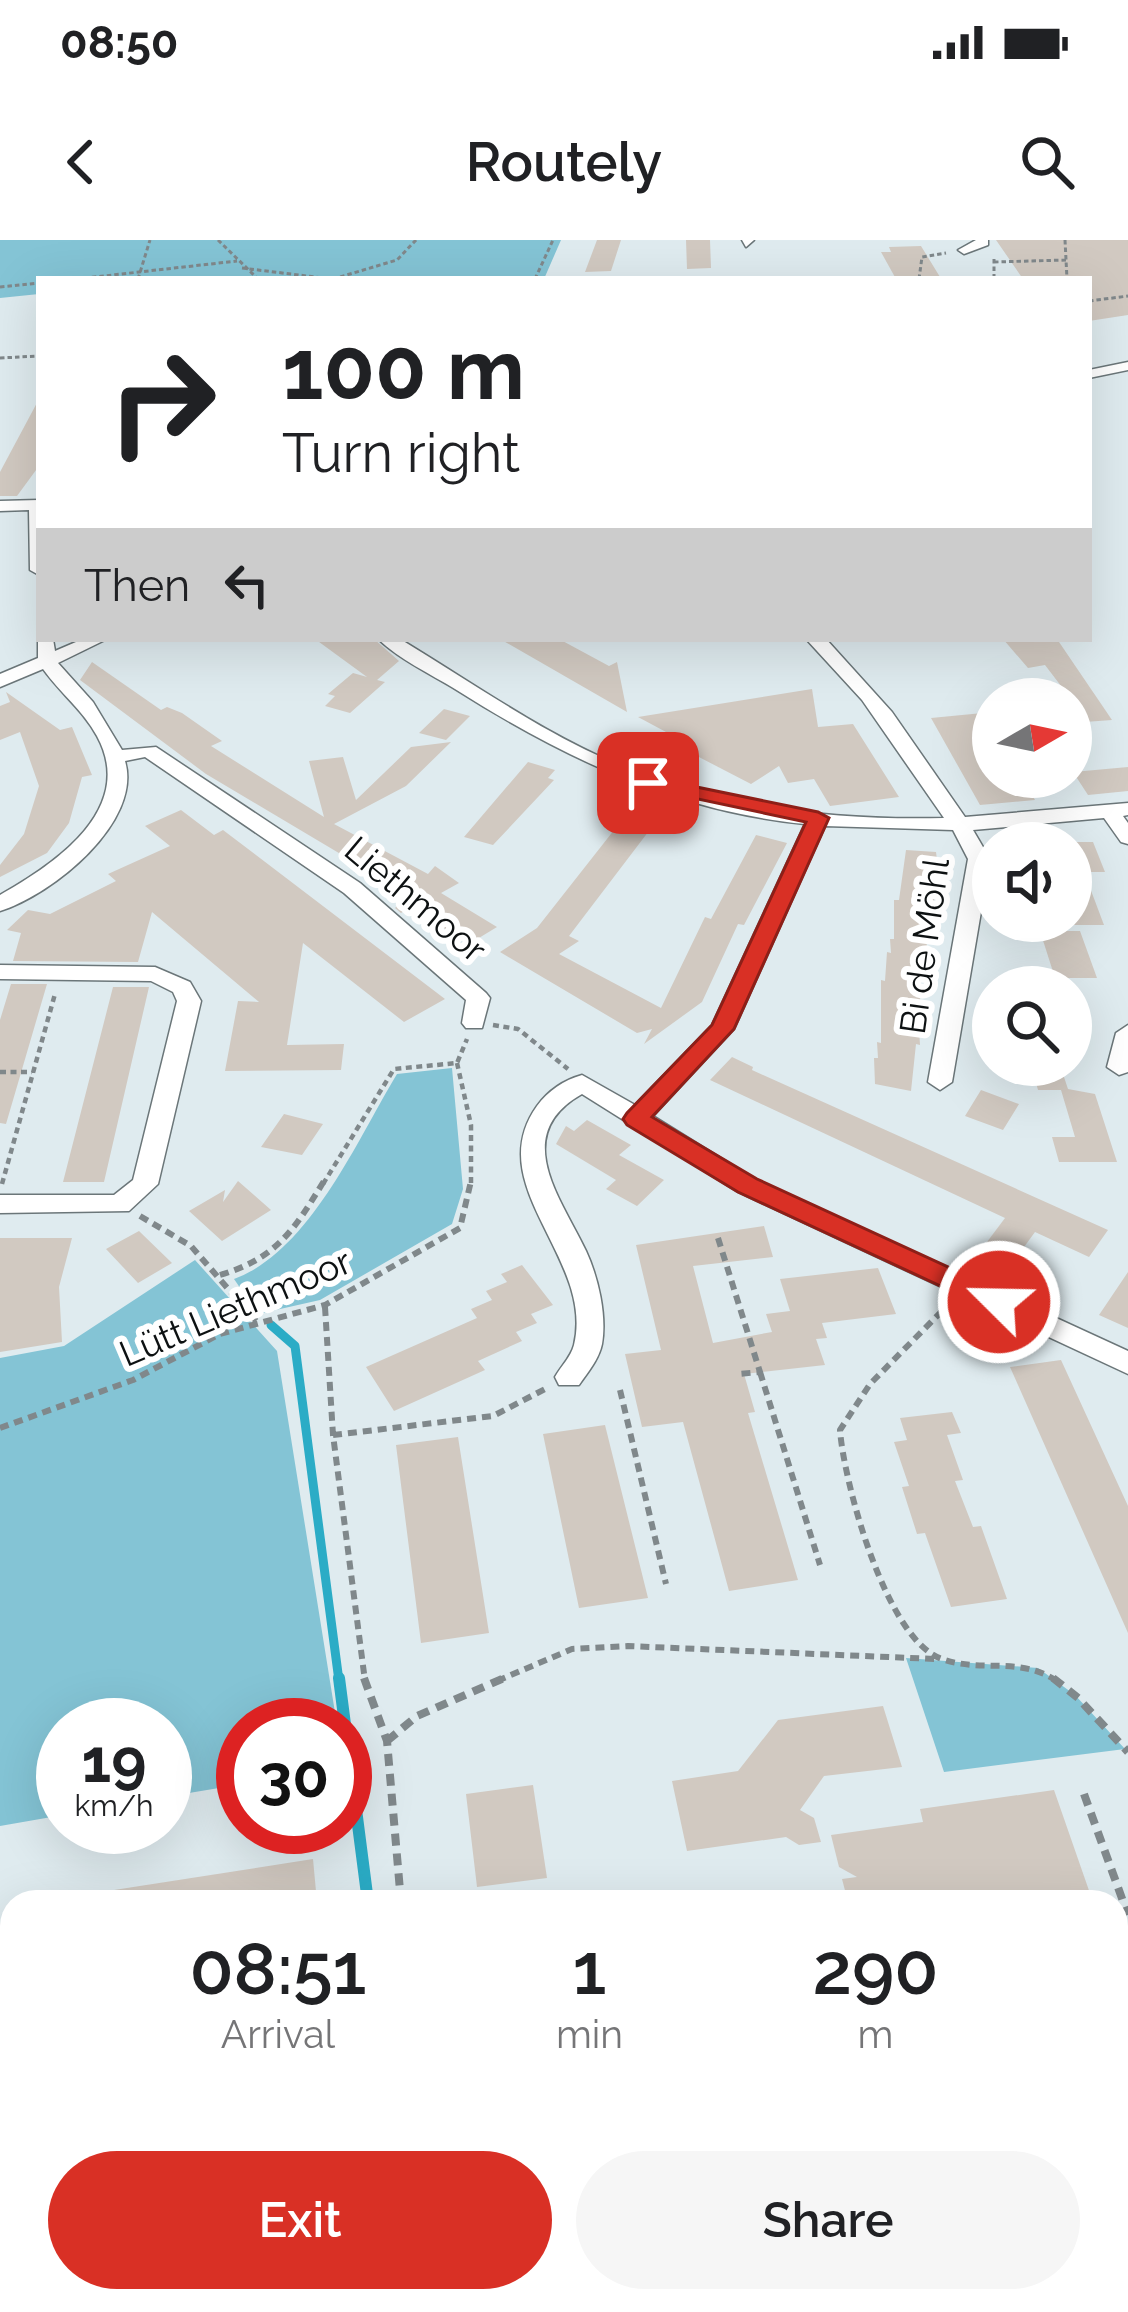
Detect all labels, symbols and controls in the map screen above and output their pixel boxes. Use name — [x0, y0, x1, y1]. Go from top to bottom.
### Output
text: 08:50 — [60, 16, 179, 69]
icon: back — [48, 129, 114, 195]
icon: search — [1014, 129, 1080, 195]
text: Routely — [466, 130, 662, 194]
text: 100 m — [282, 320, 525, 419]
icon: right — [84, 324, 240, 480]
text: Turn right — [282, 421, 520, 485]
icon: left — [214, 552, 280, 618]
text: Then — [84, 559, 190, 612]
north arrow — [972, 678, 1092, 798]
map controls — [972, 678, 1092, 1086]
pin — [597, 732, 699, 834]
icon: arrive — [615, 750, 681, 816]
button: sound — [972, 822, 1092, 942]
street label: Liethmoor — [337, 828, 495, 970]
street label: Bi de Möhl — [891, 855, 957, 1037]
button: search — [972, 966, 1092, 1086]
street label: Lütt Liethmoor — [113, 1239, 357, 1375]
position arrow — [936, 1239, 1062, 1365]
speed limit sign: 30 — [216, 1698, 372, 1854]
text: 19 — [82, 1726, 146, 1796]
text: km/h — [74, 1788, 154, 1823]
text: 08:51 — [189, 1926, 367, 2011]
text: 1 — [573, 1926, 606, 2011]
text: 290 — [812, 1926, 939, 2011]
text: Arrival — [221, 2011, 335, 2057]
text: min — [556, 2011, 623, 2057]
text: m — [858, 2011, 893, 2057]
button: Exit — [48, 2151, 552, 2289]
button: Share — [576, 2151, 1080, 2289]

